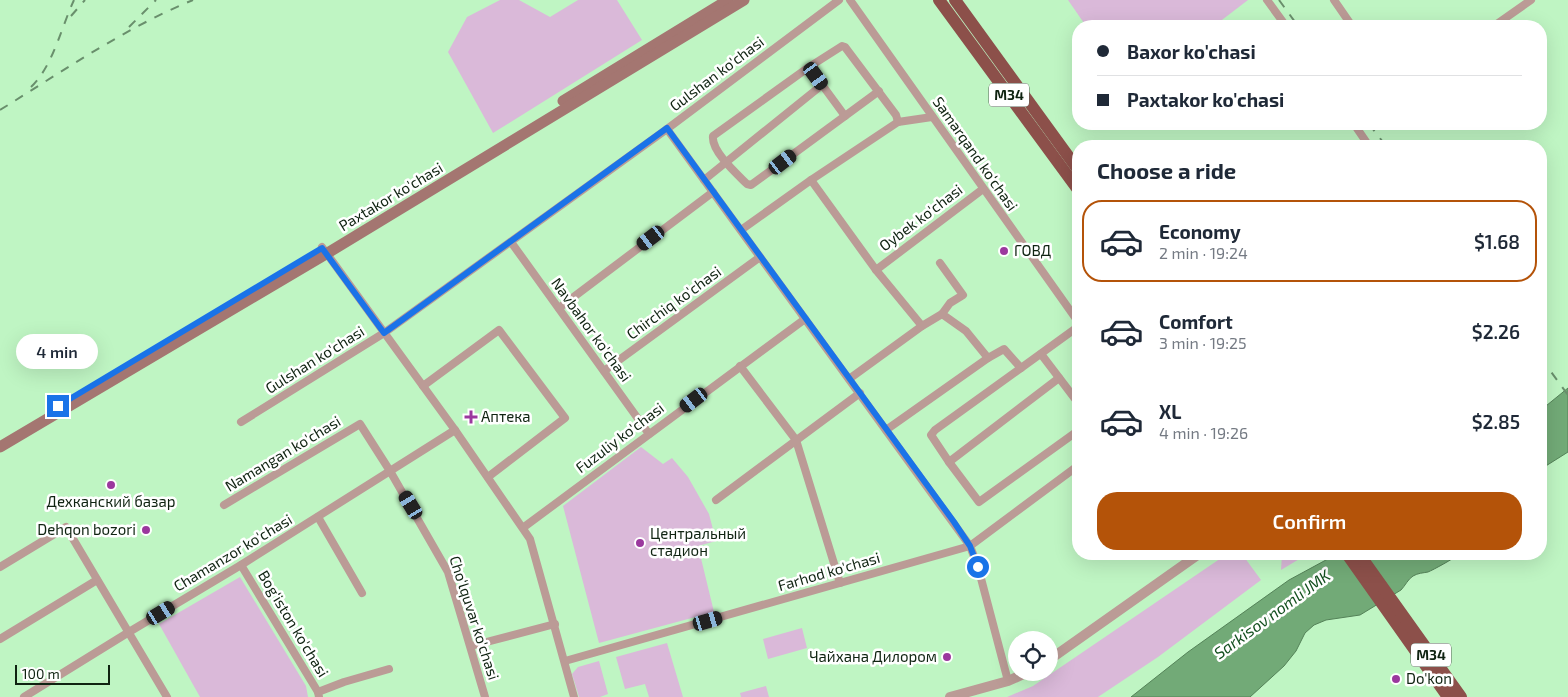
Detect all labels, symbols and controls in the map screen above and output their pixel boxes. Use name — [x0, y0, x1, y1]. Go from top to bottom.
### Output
street label: Gulshan ko'chasi — [666, 32, 767, 114]
text: Baxor ko'chasi — [1127, 40, 1256, 63]
car — [801, 59, 830, 93]
road number: M34 — [989, 84, 1029, 106]
text: Paxtakor ko'chasi — [1127, 88, 1284, 111]
street label: Samarqand ko‘chasi — [930, 93, 1022, 214]
car — [766, 147, 799, 177]
text: Choose a ride — [1097, 157, 1236, 183]
street label: Paxtakor ko'chasi — [335, 158, 446, 234]
street label: Oybek ko'chasi — [875, 180, 966, 254]
icon: car — [1099, 219, 1144, 264]
text: Economy — [1159, 220, 1241, 243]
car — [634, 223, 667, 253]
text: $1.68 — [1474, 230, 1520, 253]
place label: ГОВД — [1014, 241, 1051, 259]
text: 2 min · 19:24 — [1159, 243, 1248, 262]
marker: ГОВД — [998, 245, 1010, 257]
street label: Chirchiq ko'chasi — [623, 262, 724, 343]
street label: Navbahor ko'chasi — [548, 274, 636, 385]
icon: car — [1099, 309, 1144, 354]
text: Comfort — [1159, 310, 1233, 333]
text: $2.26 — [1472, 320, 1520, 343]
street label: Gulshan ko'chasi — [262, 322, 367, 397]
text: 3 min · 19:25 — [1159, 333, 1247, 352]
callout: 4 min — [17, 334, 99, 368]
text: 4 min — [36, 342, 78, 361]
car — [677, 385, 710, 415]
route end — [47, 395, 69, 417]
street label: Fuzuliy ko'chasi — [572, 398, 667, 476]
icon: car — [1099, 399, 1144, 444]
text: XL — [1159, 400, 1181, 423]
place label: Аптека — [481, 407, 531, 425]
text: $2.85 — [1472, 410, 1520, 433]
marker: Аптека — [465, 411, 477, 423]
street label: Namangan ko'chasi — [221, 412, 344, 495]
text: 4 min · 19:26 — [1159, 423, 1248, 442]
marker: Дехканский базар — [105, 479, 117, 491]
car — [396, 488, 425, 522]
place label: Дехканский базар — [46, 492, 176, 510]
button: Confirm — [1097, 492, 1522, 550]
street label: Chamanzor ko'chasi — [170, 510, 295, 595]
place label: Dehqon bozori — [37, 520, 136, 538]
marker: Dehqon bozori — [140, 524, 152, 536]
place label: Центральный стадион — [650, 524, 746, 559]
marker: Центральный стадион — [634, 537, 646, 549]
street label: Farhod ko'chasi — [776, 548, 882, 594]
street label: Cho‘lquvar ko'chasi — [446, 553, 504, 682]
route start — [967, 556, 989, 578]
water label: Sarkisov nomli JMK — [1210, 565, 1334, 662]
street label: Bog‘iston ko'chasi — [255, 567, 333, 680]
car — [144, 599, 177, 627]
car — [691, 610, 724, 632]
map controls — [1008, 631, 1058, 681]
button: locate — [1008, 631, 1058, 681]
road number: M34 — [1411, 644, 1451, 666]
place label: Чайхана Дилором — [809, 647, 937, 665]
marker: Чайхана Дилором — [941, 651, 953, 663]
scale bar — [15, 662, 110, 685]
text: 100 m — [22, 665, 60, 682]
place label: Do'kon — [1406, 669, 1452, 687]
marker: Do'kon — [1390, 673, 1402, 685]

